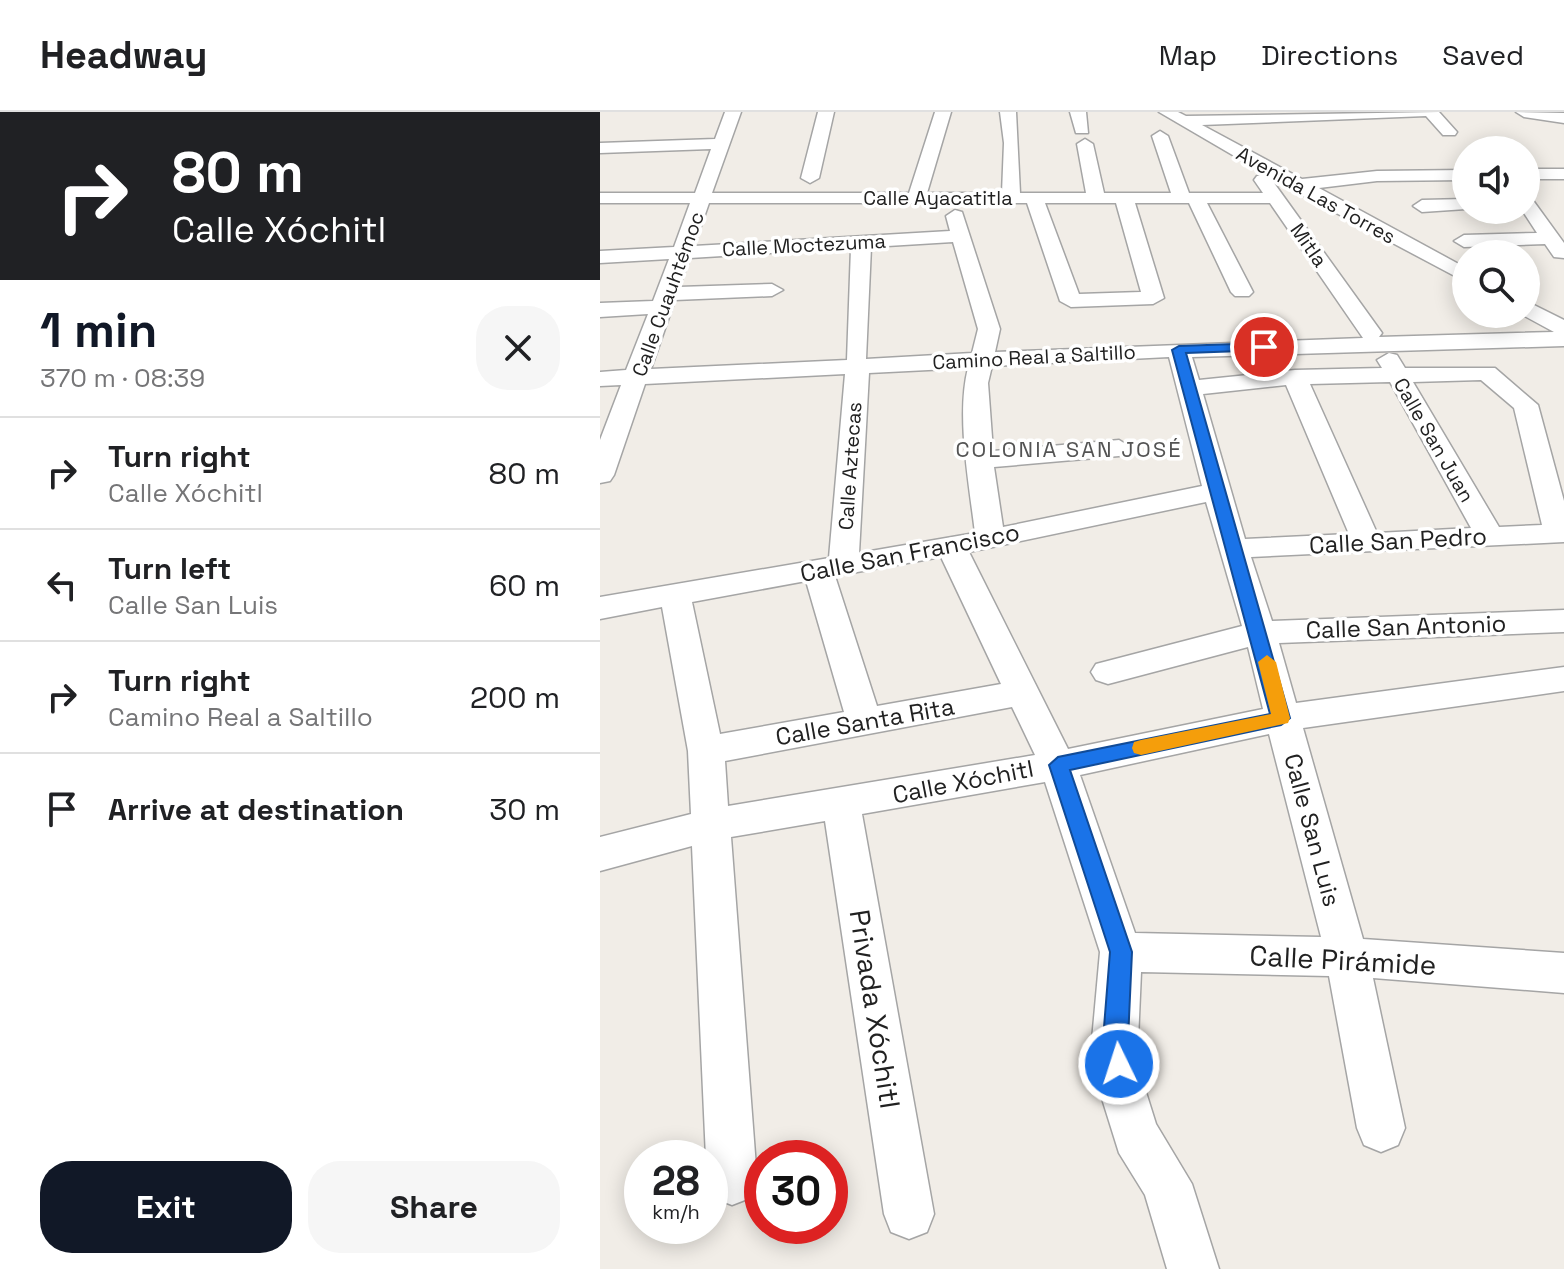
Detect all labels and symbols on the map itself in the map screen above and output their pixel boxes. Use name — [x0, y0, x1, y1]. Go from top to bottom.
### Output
street label: Avenida Las Torres — [1232, 141, 1400, 249]
street label: Calle Ayacatitla — [863, 185, 1013, 211]
street label: Calle Cuauhtémoc — [626, 208, 710, 380]
street label: Mitla — [1285, 218, 1333, 272]
street label: Calle Moctezuma — [721, 228, 887, 262]
pin — [1230, 313, 1298, 381]
street label: Camino Real a Saltillo — [932, 339, 1136, 375]
street label: Calle San Juan — [1388, 373, 1480, 507]
street label: Calle Aztecas — [833, 401, 867, 531]
district label: COLONIA SAN JOSÉ — [955, 435, 1183, 463]
street label: Calle San Francisco — [798, 516, 1022, 589]
street label: Calle San Pedro — [1308, 520, 1488, 561]
street label: Calle San Antonio — [1305, 608, 1507, 645]
street label: Calle Santa Rita — [773, 690, 957, 752]
street label: Calle San Luis — [1277, 750, 1348, 910]
street label: Calle Xóchitl — [890, 753, 1036, 810]
street label: Privada Xóchitl — [841, 907, 909, 1111]
street label: Calle Pirámide — [1249, 937, 1437, 983]
position arrow — [1077, 1022, 1161, 1106]
speed limit sign: 30 — [744, 1140, 848, 1244]

